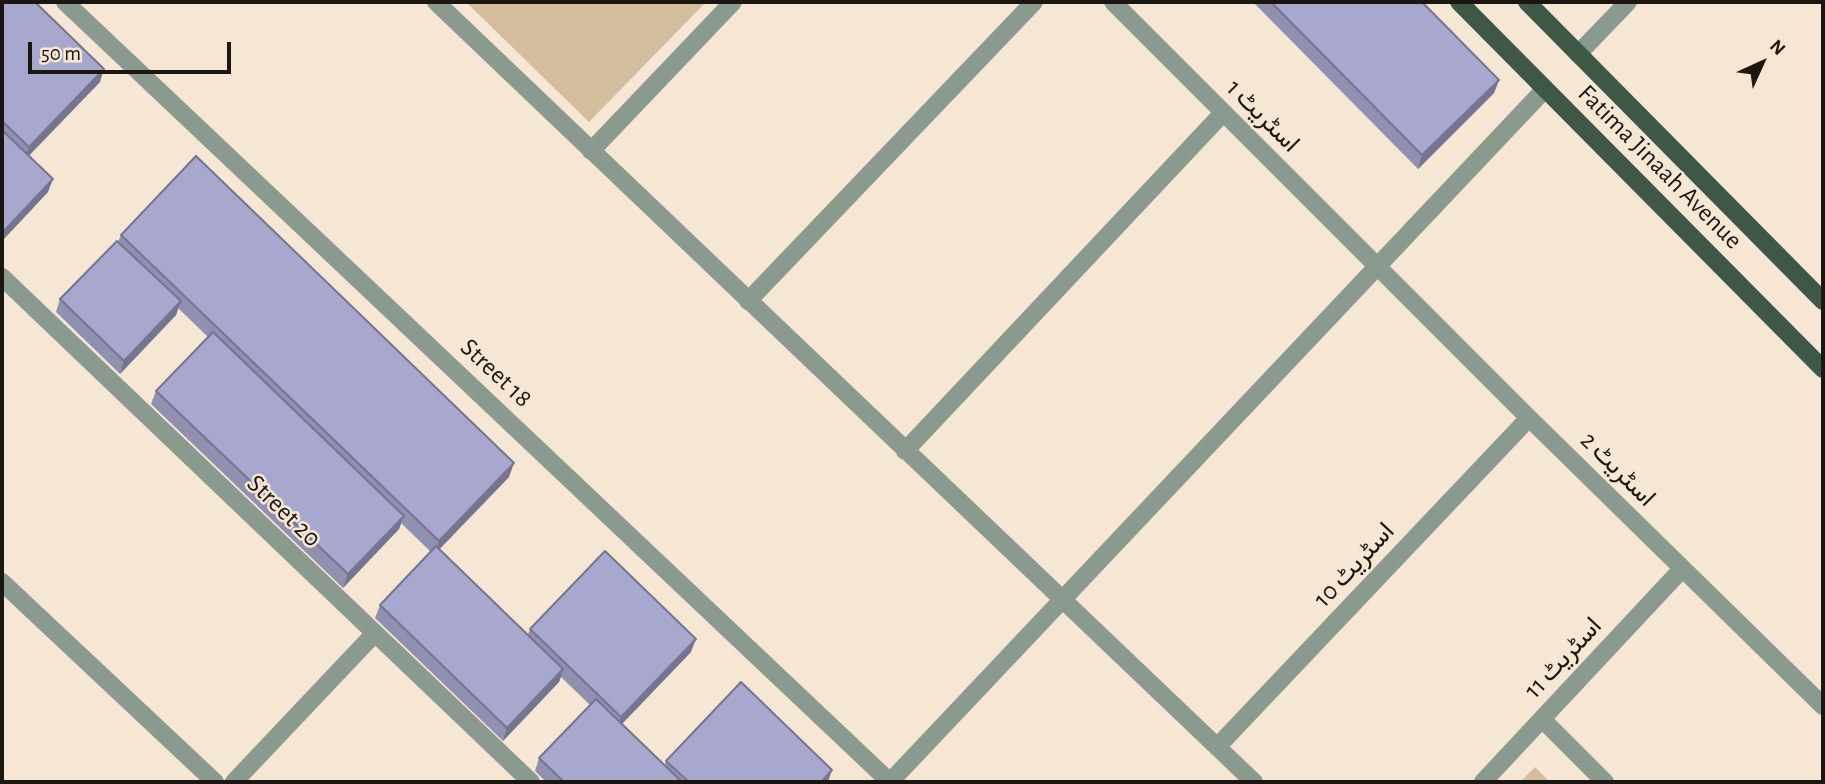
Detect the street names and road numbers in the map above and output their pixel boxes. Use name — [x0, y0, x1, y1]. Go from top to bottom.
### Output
street label: اسٹریٹ 1 — [1220, 73, 1306, 159]
street label: Fatima Jinaah Avenue — [1571, 78, 1749, 256]
street label: Street 18 — [454, 332, 538, 414]
street label: اسٹریٹ 2 — [1574, 425, 1662, 513]
street label: Street 20 — [240, 468, 328, 554]
street label: اسٹریٹ 10 — [1307, 516, 1401, 614]
street label: اسٹریٹ 11 — [1518, 611, 1608, 705]

